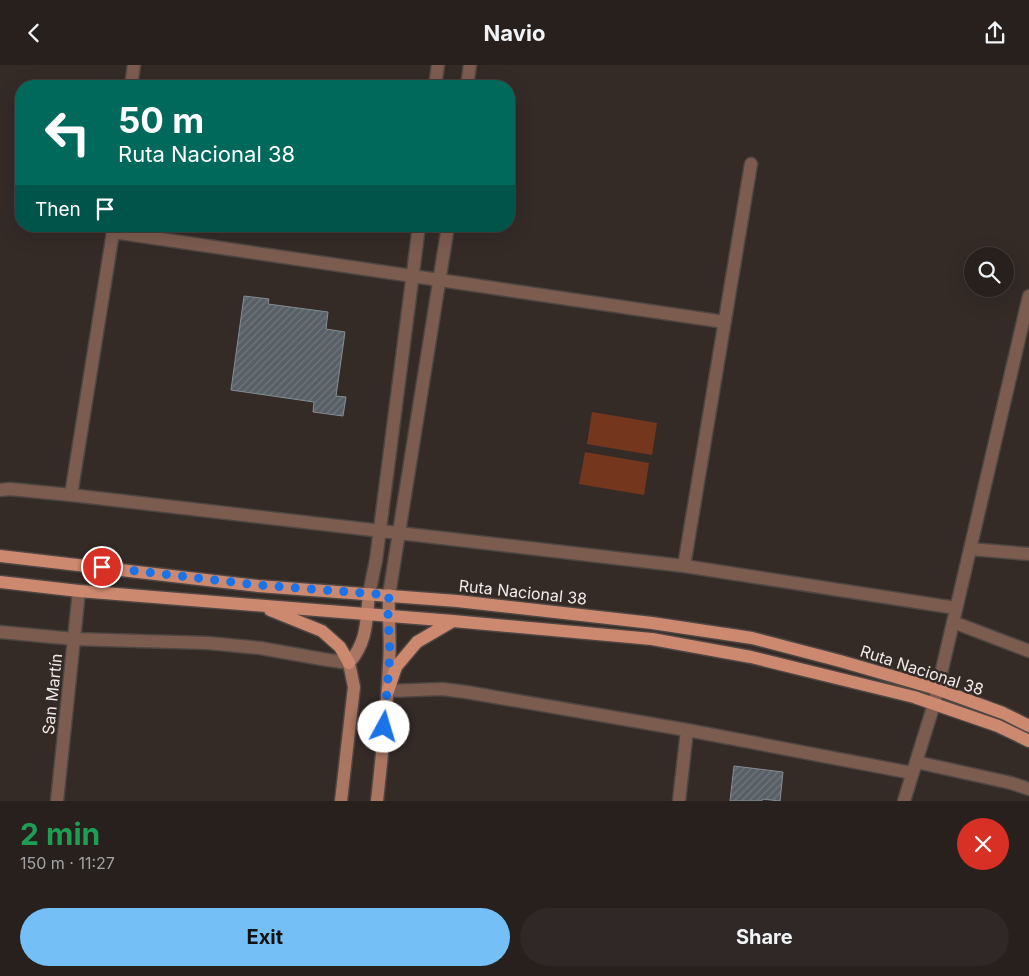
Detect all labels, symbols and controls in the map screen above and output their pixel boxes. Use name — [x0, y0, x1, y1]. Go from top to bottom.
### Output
icon: back — [20, 19, 48, 47]
icon: share — [981, 19, 1009, 47]
text: Navio — [484, 20, 545, 46]
text: 50 m — [118, 99, 204, 141]
icon: left — [35, 100, 100, 165]
text: Ruta Nacional 38 — [118, 141, 295, 167]
icon: arrive — [91, 195, 119, 223]
text: Then — [35, 198, 81, 221]
map controls — [964, 247, 1014, 297]
button: search — [964, 247, 1014, 297]
pin — [81, 546, 123, 588]
icon: arrive — [88, 553, 116, 581]
street label: Ruta Nacional 38 — [458, 575, 588, 609]
street label: Ruta Nacional 38 — [858, 641, 986, 699]
street label: San Martín — [38, 652, 66, 736]
position arrow — [357, 700, 409, 752]
text: 2 min — [20, 816, 100, 852]
button: close — [957, 818, 1009, 870]
text: 150 m · 11:27 — [20, 853, 115, 873]
button: Exit — [20, 908, 510, 966]
button: Share — [520, 908, 1009, 966]

